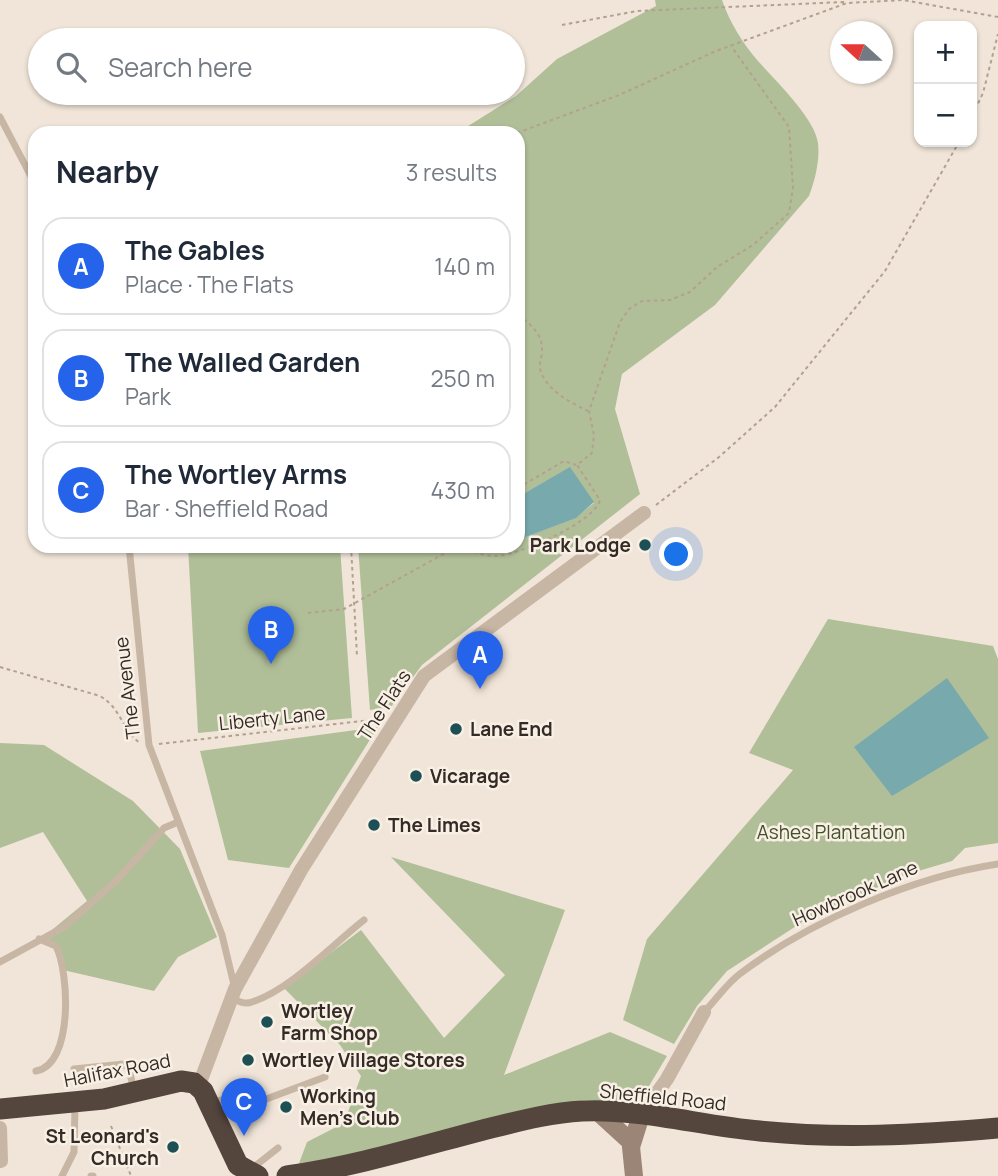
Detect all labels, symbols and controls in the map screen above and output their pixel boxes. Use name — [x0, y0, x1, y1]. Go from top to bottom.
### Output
north arrow — [830, 21, 893, 84]
map controls — [914, 21, 977, 147]
button: + — [914, 21, 977, 84]
search box — [28, 28, 525, 105]
icon: search — [52, 48, 90, 86]
text: Search here — [108, 49, 253, 85]
button: − — [914, 84, 977, 147]
text: Nearby — [56, 151, 159, 192]
text: 3 results — [406, 156, 497, 188]
text: The Gables — [125, 232, 265, 268]
text: A — [73, 250, 89, 282]
text: 140 m — [434, 250, 495, 282]
text: Place · The Flats — [125, 268, 294, 300]
text: The Walled Garden — [125, 344, 360, 380]
text: B — [74, 362, 88, 394]
text: 250 m — [430, 362, 495, 394]
text: Park — [125, 380, 171, 412]
text: The Wortley Arms — [125, 456, 347, 492]
text: C — [73, 474, 90, 506]
text: 430 m — [431, 474, 495, 506]
text: Bar · Sheffield Road — [125, 492, 328, 524]
place label: Park Lodge — [530, 532, 631, 558]
marker: Park Lodge — [637, 537, 653, 553]
your location — [659, 537, 693, 571]
pin: B — [248, 606, 294, 664]
pin: A — [457, 631, 503, 689]
street label: The Avenue — [108, 636, 146, 740]
street label: The Flats — [351, 664, 417, 745]
street label: Liberty Lane — [217, 699, 327, 737]
place label: Lane End — [470, 716, 553, 742]
marker: Lane End — [448, 721, 464, 737]
place label: Vicarage — [430, 763, 510, 789]
marker: Vicarage — [408, 768, 424, 784]
place label: The Limes — [388, 812, 481, 838]
marker: The Limes — [366, 817, 382, 833]
park label: Ashes Plantation — [757, 819, 905, 845]
street label: Howbrook Lane — [788, 854, 922, 932]
place label: Wortley Farm Shop — [281, 998, 378, 1046]
marker: Wortley Farm Shop — [259, 1014, 275, 1030]
street label: Halifax Road — [61, 1047, 173, 1093]
place label: Wortley Village Stores — [262, 1047, 465, 1073]
marker: Wortley Village Stores — [240, 1052, 256, 1068]
street label: Sheffield Road — [598, 1077, 728, 1117]
pin: C — [221, 1078, 267, 1136]
place label: Working Men's Club — [300, 1083, 399, 1131]
marker: Working Men's Club — [278, 1099, 294, 1115]
place label: St Leonard's Church — [46, 1123, 159, 1171]
marker: St Leonard's Church — [165, 1139, 181, 1155]

